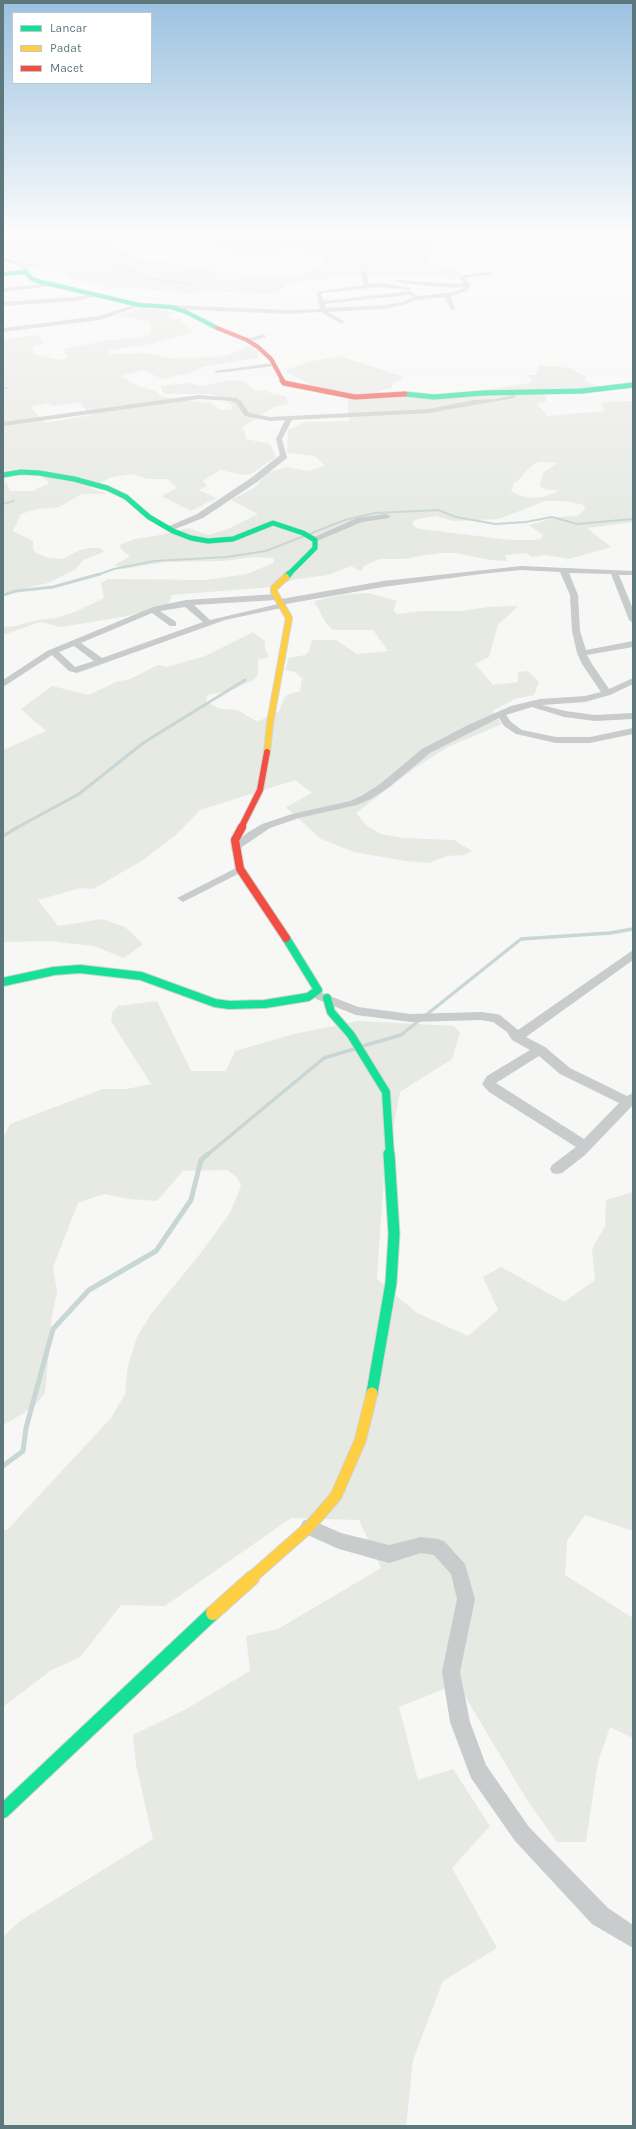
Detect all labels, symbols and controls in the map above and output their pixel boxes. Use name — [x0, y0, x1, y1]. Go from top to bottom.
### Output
legend — [12, 12, 152, 84]
text: Lancar — [50, 21, 87, 35]
text: Padat — [50, 41, 81, 55]
text: Macet — [50, 61, 84, 75]

